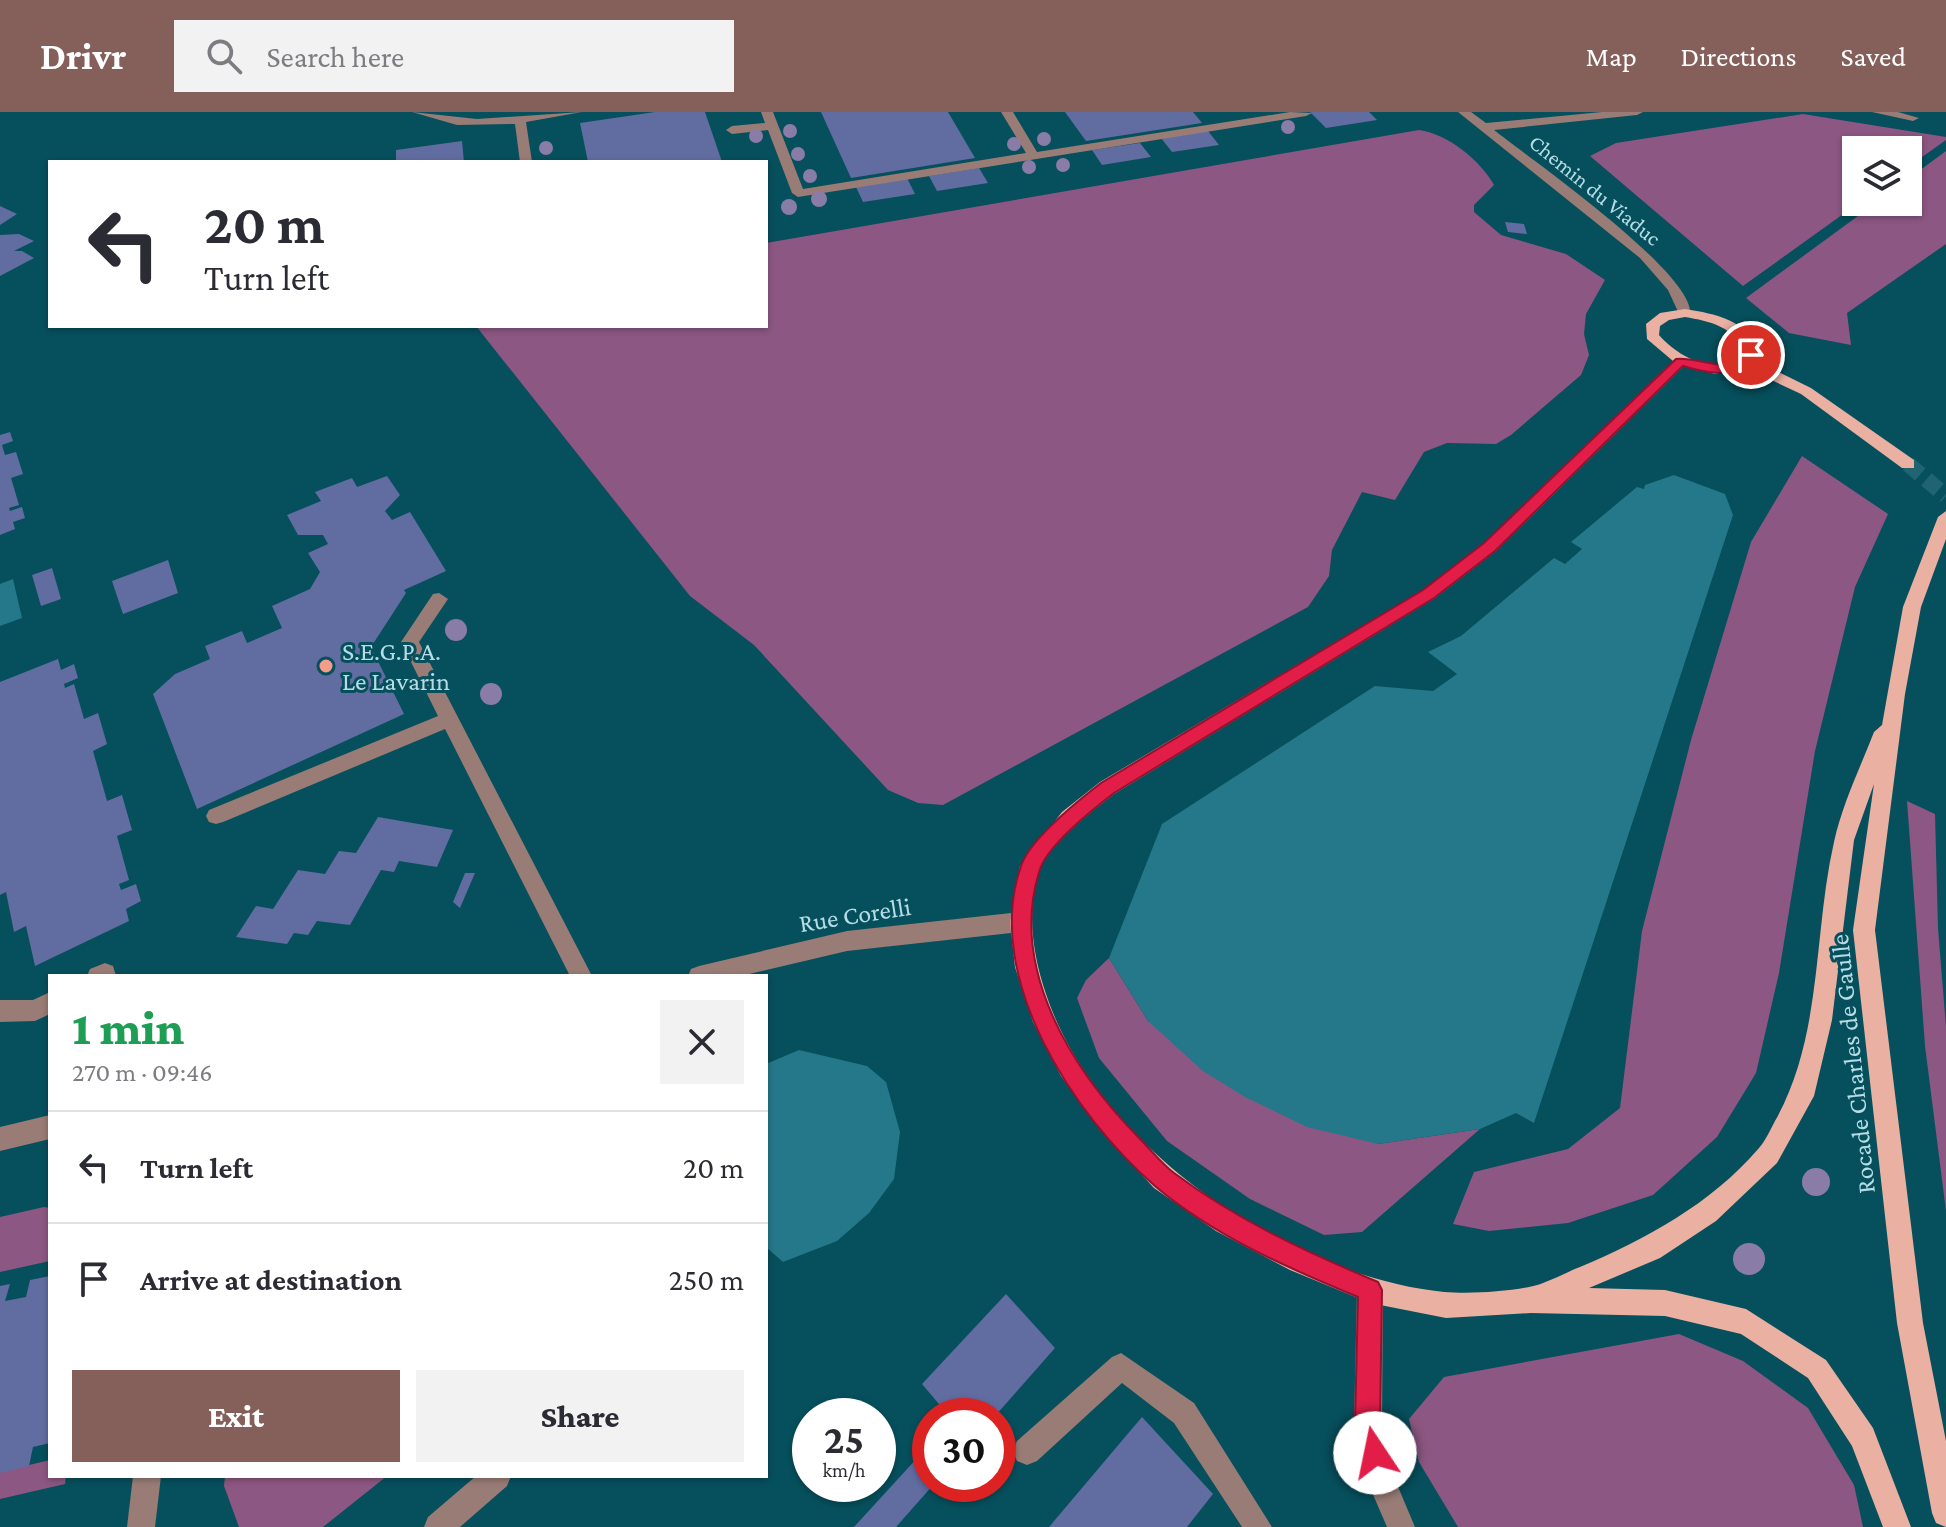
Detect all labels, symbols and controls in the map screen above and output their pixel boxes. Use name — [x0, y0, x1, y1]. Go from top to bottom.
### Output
search box — [174, 20, 734, 92]
icon: search — [202, 34, 246, 78]
text: Drivr — [40, 35, 126, 77]
text: Search here — [266, 40, 404, 73]
text: Map — [1586, 41, 1637, 72]
text: Directions — [1681, 41, 1796, 72]
text: Saved — [1840, 41, 1906, 72]
street label: Chemin du Viaduc — [1524, 129, 1666, 251]
map controls — [1842, 136, 1922, 216]
button: layers — [1842, 136, 1922, 216]
icon: left — [72, 192, 176, 296]
text: 20 m — [204, 193, 325, 255]
text: Turn left — [204, 258, 329, 298]
pin — [1717, 321, 1785, 389]
icon: arrive — [1729, 333, 1773, 377]
place label: S.E.G.P.A. Le Lavarin — [342, 637, 450, 696]
marker: S.E.G.P.A. Le Lavarin — [317, 657, 335, 675]
street label: Rue Corelli — [797, 892, 913, 938]
street label: Rocade Charles de Gaulle — [1825, 933, 1881, 1195]
button: close — [660, 1000, 744, 1084]
text: 1 min — [72, 1001, 184, 1054]
text: 270 m · 09:46 — [72, 1058, 212, 1087]
icon: left — [72, 1145, 116, 1189]
text: Turn left — [140, 1151, 253, 1184]
text: 20 m — [683, 1151, 744, 1184]
icon: arrive — [72, 1257, 116, 1301]
text: Arrive at destination — [140, 1263, 402, 1296]
text: 250 m — [669, 1263, 744, 1296]
button: Exit — [72, 1370, 400, 1462]
button: Share — [416, 1370, 744, 1462]
speed limit sign: 30 — [912, 1398, 1016, 1502]
position arrow — [1333, 1411, 1417, 1495]
text: 25 — [824, 1417, 864, 1462]
text: km/h — [822, 1459, 866, 1481]

